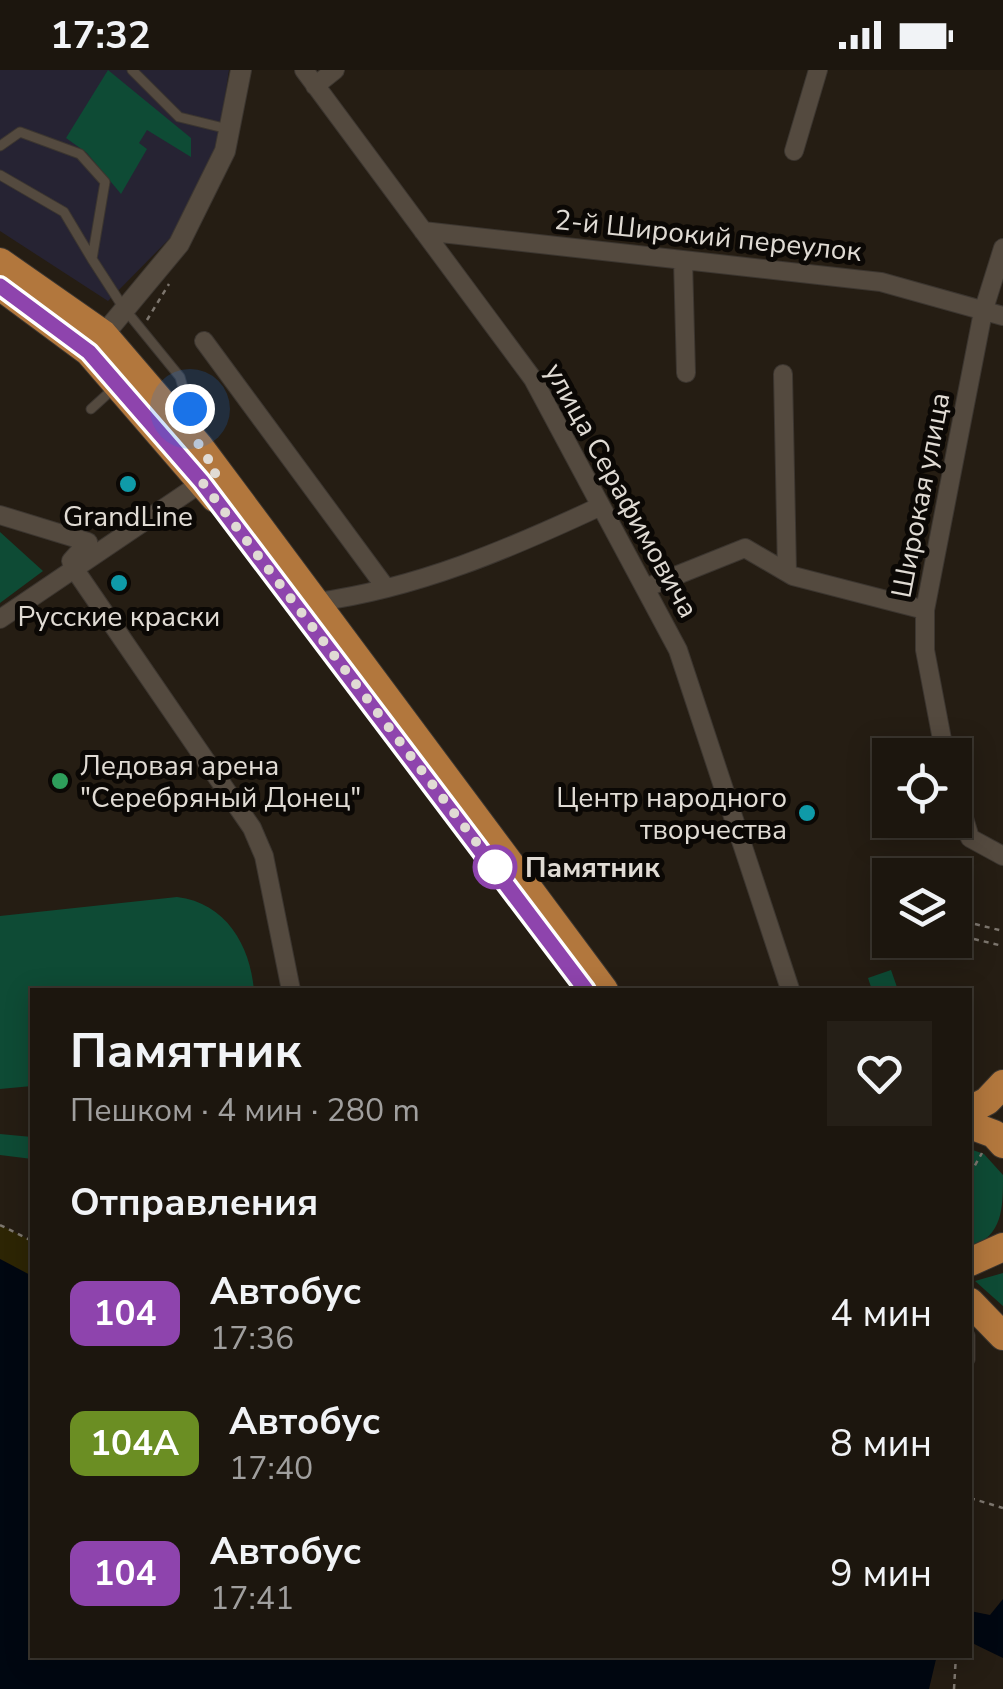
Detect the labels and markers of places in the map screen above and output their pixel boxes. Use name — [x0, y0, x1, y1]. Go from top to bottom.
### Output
marker: GrandLine — [117, 473, 139, 495]
place label: GrandLine — [63, 498, 193, 536]
marker: Русские краски — [108, 572, 130, 594]
place label: Русские краски — [18, 598, 220, 636]
place label: Ледовая арена "Серебряный Донец" — [80, 747, 361, 817]
marker: Ледовая арена "Серебряный Донец" — [49, 770, 71, 792]
place label: Центр народного творчества — [556, 779, 787, 849]
marker: Центр народного творчества — [796, 802, 818, 824]
marker: Памятник — [474, 846, 516, 888]
place label: Памятник — [525, 849, 660, 887]

